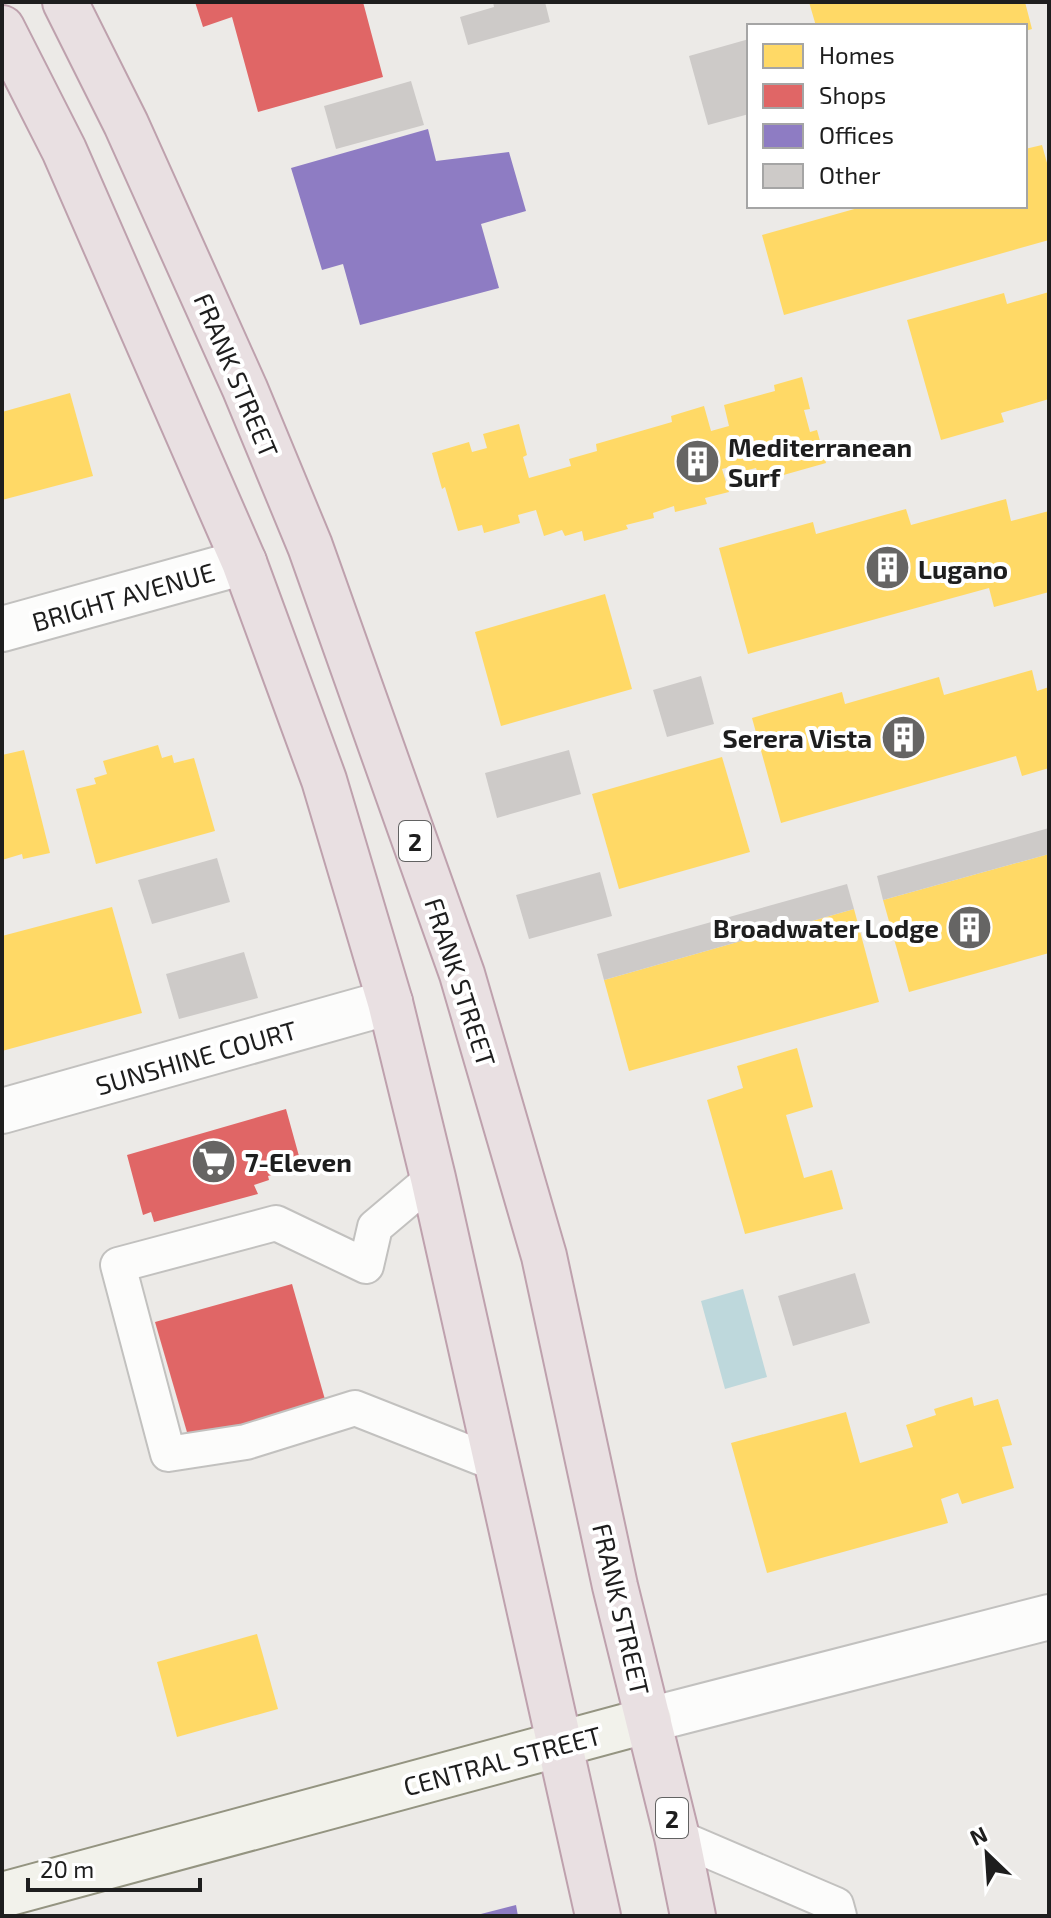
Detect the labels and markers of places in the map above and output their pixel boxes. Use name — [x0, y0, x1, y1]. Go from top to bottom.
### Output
place label: Mediterranean Surf — [728, 431, 912, 492]
building icon: Mediterranean Surf — [673, 437, 721, 485]
building icon: Lugano — [863, 544, 911, 592]
place label: Lugano — [918, 553, 1008, 584]
building icon: Serera Vista — [879, 713, 927, 761]
place label: Serera Vista — [723, 722, 872, 753]
building icon: Broadwater Lodge — [946, 903, 994, 951]
place label: Broadwater Lodge — [713, 912, 939, 943]
supermarket icon: 7-Eleven — [190, 1137, 238, 1185]
place label: 7-Eleven — [245, 1146, 352, 1177]

